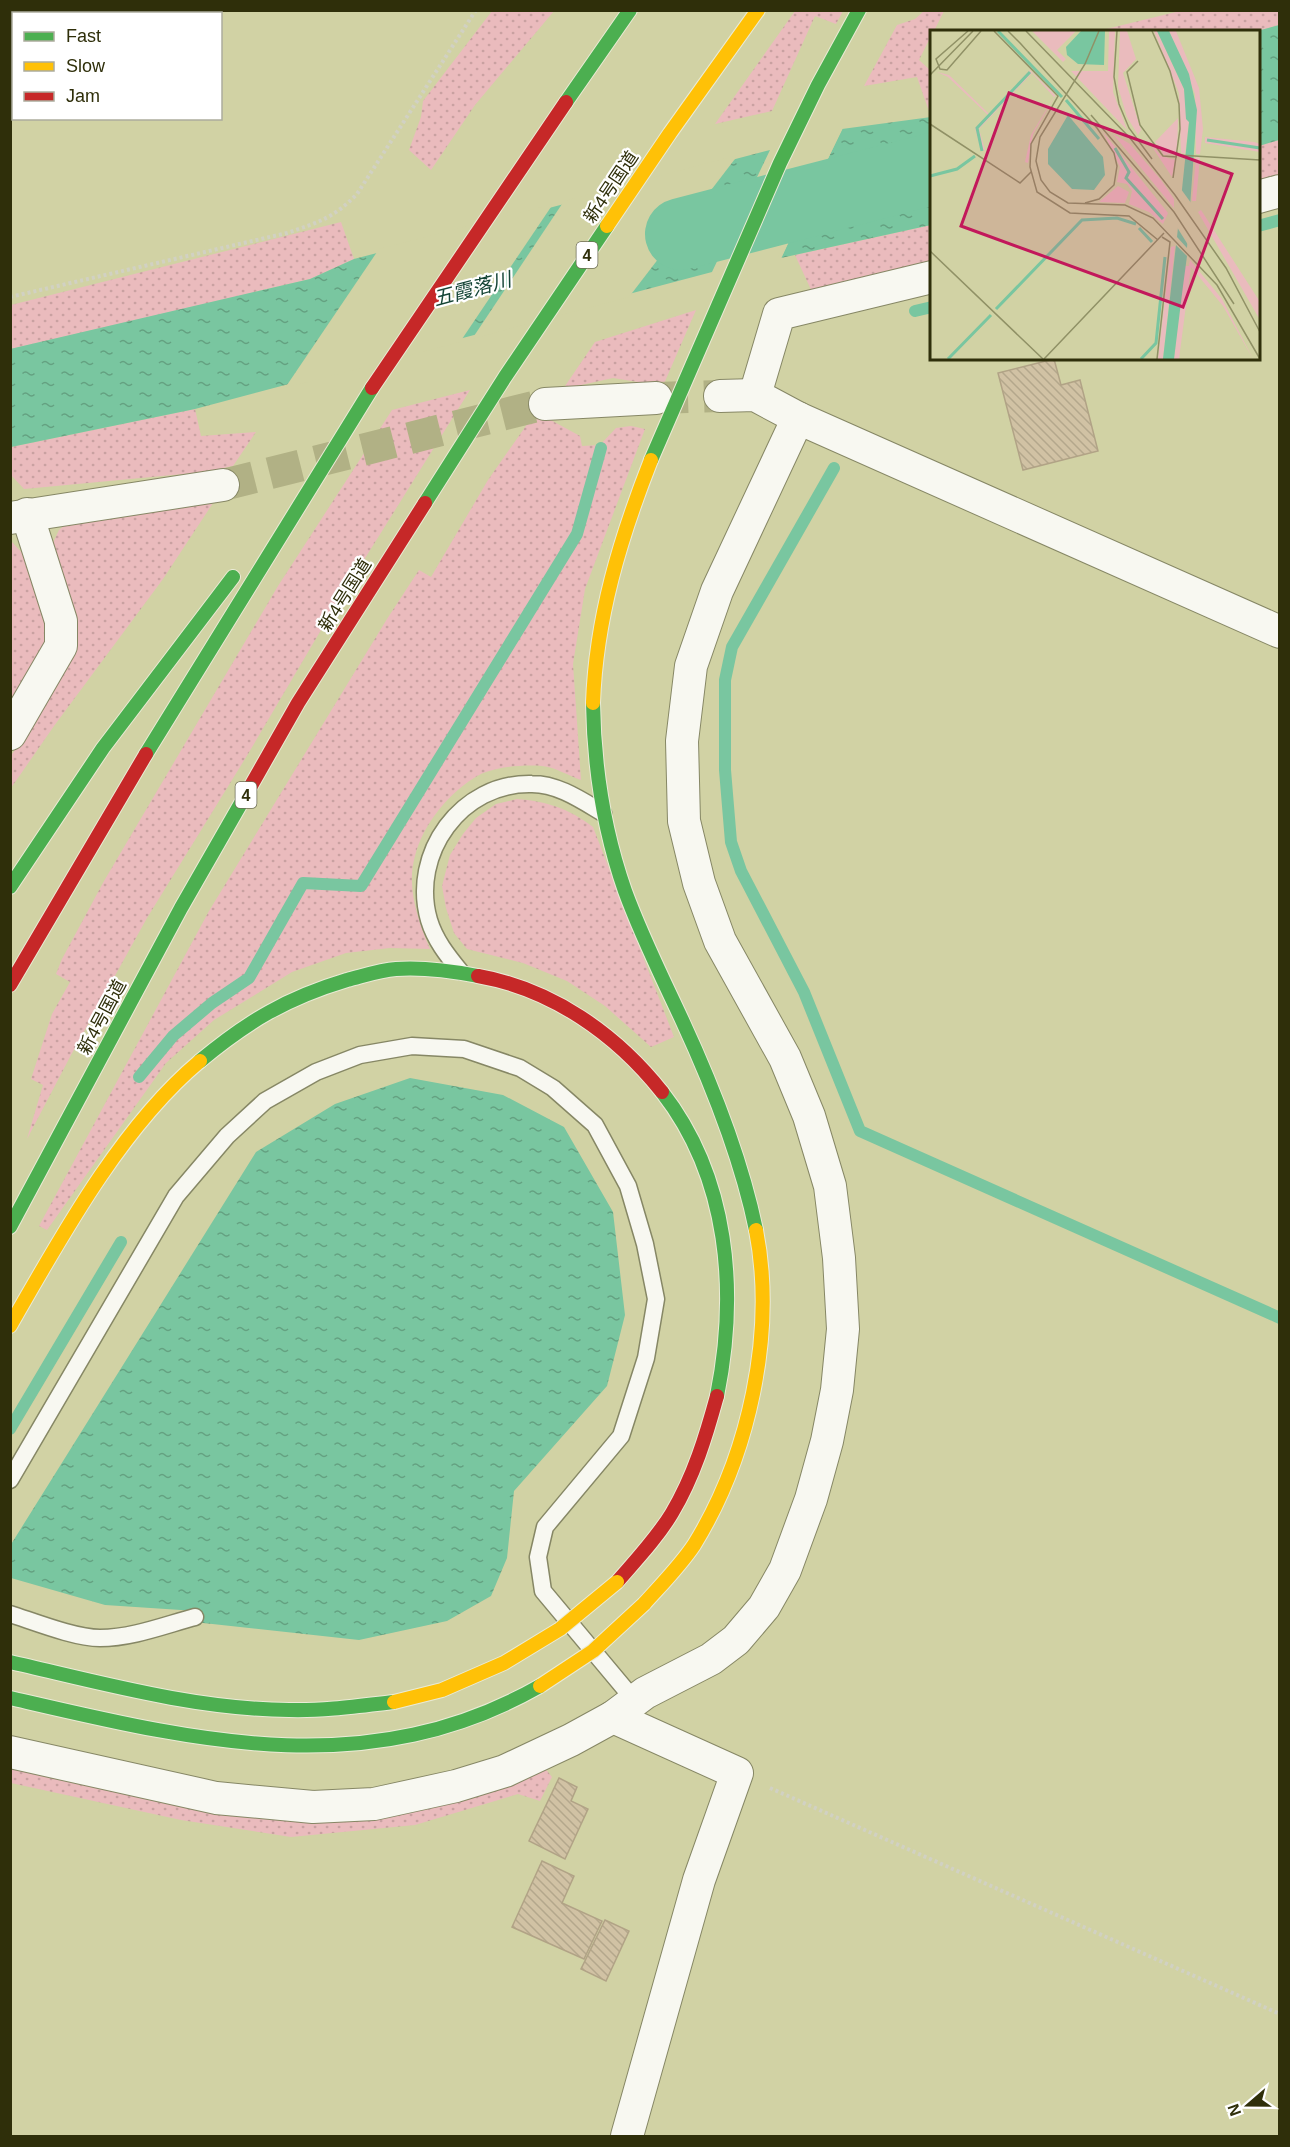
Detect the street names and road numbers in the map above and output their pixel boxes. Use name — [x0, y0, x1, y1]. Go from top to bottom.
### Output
street label: 新4号国道 — [580, 147, 642, 227]
road number: 4 — [576, 242, 598, 268]
street label: 新4号国道 — [315, 555, 375, 635]
road number: 4 — [236, 782, 256, 808]
street label: 新4号国道 — [74, 976, 130, 1058]

